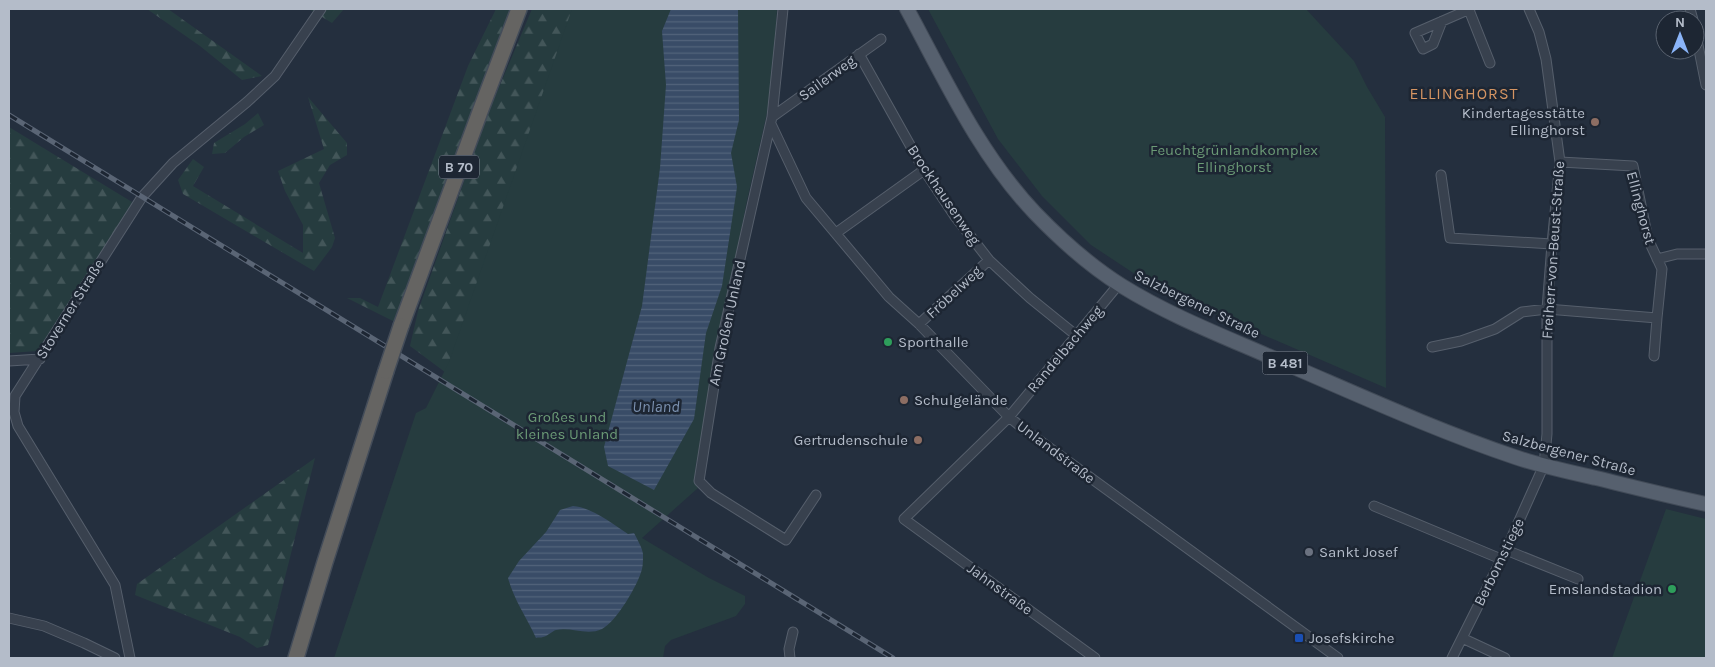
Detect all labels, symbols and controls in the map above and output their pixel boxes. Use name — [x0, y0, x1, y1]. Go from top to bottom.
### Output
north arrow — [1655, 10, 1705, 60]
text: N — [1675, 14, 1685, 31]
street label: Sailerweg — [795, 51, 859, 105]
district label: ELLINGHORST — [1409, 84, 1519, 103]
place label: Kindertagesstätte Ellinghorst — [1462, 104, 1585, 139]
marker: Kindertagesstätte Ellinghorst — [1589, 116, 1601, 128]
street label: Brockhausenweg — [904, 141, 985, 249]
park label: Feuchtgrünlandkomplex Ellinghorst — [1150, 141, 1318, 176]
road number: B 70 — [439, 156, 479, 178]
street label: Freiherr-von-Beust-Straße — [1538, 160, 1568, 340]
street label: Ellinghorst — [1623, 169, 1659, 247]
street label: Stoverner Straße — [32, 256, 108, 362]
street label: Am Großen Unland — [705, 258, 749, 388]
street label: Fröbelweg — [923, 261, 986, 322]
street label: Salzbergener Straße — [1131, 266, 1263, 342]
street label: Randelbachweg — [1023, 301, 1107, 396]
place label: Sporthalle — [898, 333, 969, 351]
marker: Sporthalle — [882, 336, 894, 348]
road number: B 481 — [1262, 352, 1308, 374]
place label: Schulgelände — [914, 391, 1007, 409]
marker: Schulgelände — [898, 394, 910, 406]
water label: Unland — [632, 397, 680, 416]
park label: Großes und kleines Unland — [516, 408, 618, 443]
street label: Unlandstraße — [1013, 417, 1099, 487]
street label: Salzbergener Straße — [1500, 426, 1638, 480]
place label: Gertrudenschule — [794, 431, 908, 449]
marker: Gertrudenschule — [912, 434, 924, 446]
street label: Berbomstiege — [1470, 515, 1528, 609]
place label: Sankt Josef — [1319, 543, 1399, 561]
marker: Sankt Josef — [1303, 546, 1315, 558]
street label: Jahnstraße — [964, 559, 1036, 619]
place label: Emslandstadion — [1549, 580, 1662, 598]
marker: Emslandstadion — [1666, 583, 1678, 595]
place label: Josefskirche — [1309, 629, 1394, 647]
marker: Josefskirche — [1293, 632, 1305, 644]

